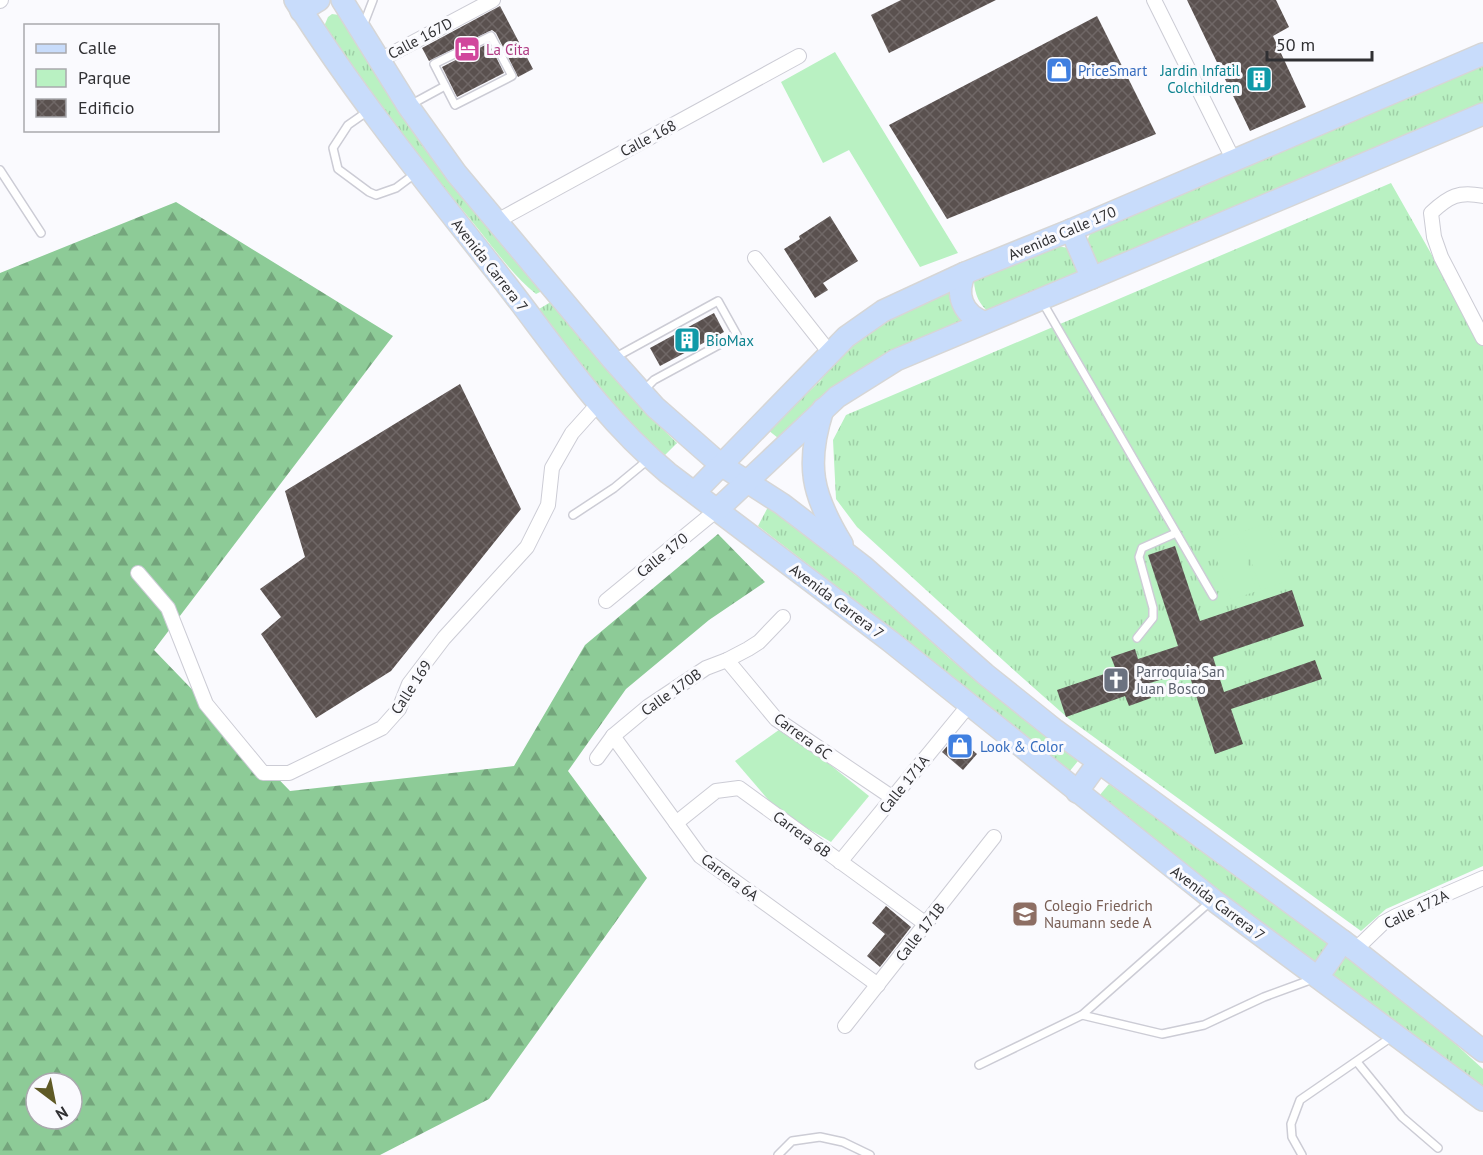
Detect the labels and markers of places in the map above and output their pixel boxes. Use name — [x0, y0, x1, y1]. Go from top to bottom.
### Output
hotel icon: La Cita — [452, 34, 482, 64]
place label: La Cita — [486, 40, 530, 59]
shop icon: PriceSmart — [1044, 55, 1074, 85]
place label: PriceSmart — [1078, 61, 1147, 80]
place label: Jardin Infatil Colchildren — [1160, 61, 1241, 97]
building icon: Jardin Infatil Colchildren — [1244, 64, 1274, 94]
building icon: BioMax — [672, 325, 702, 355]
place label: BioMax — [706, 331, 754, 350]
place label: Parroquia San Juan Bosco — [1135, 662, 1225, 698]
church icon: Parroquia San Juan Bosco — [1101, 665, 1131, 695]
shop icon: Look & Color — [945, 731, 975, 761]
place label: Look & Color — [980, 737, 1064, 756]
place label: Colegio Friedrich Naumann sede A — [1044, 896, 1153, 932]
school or university icon: Colegio Friedrich Naumann sede A — [1010, 899, 1040, 929]

